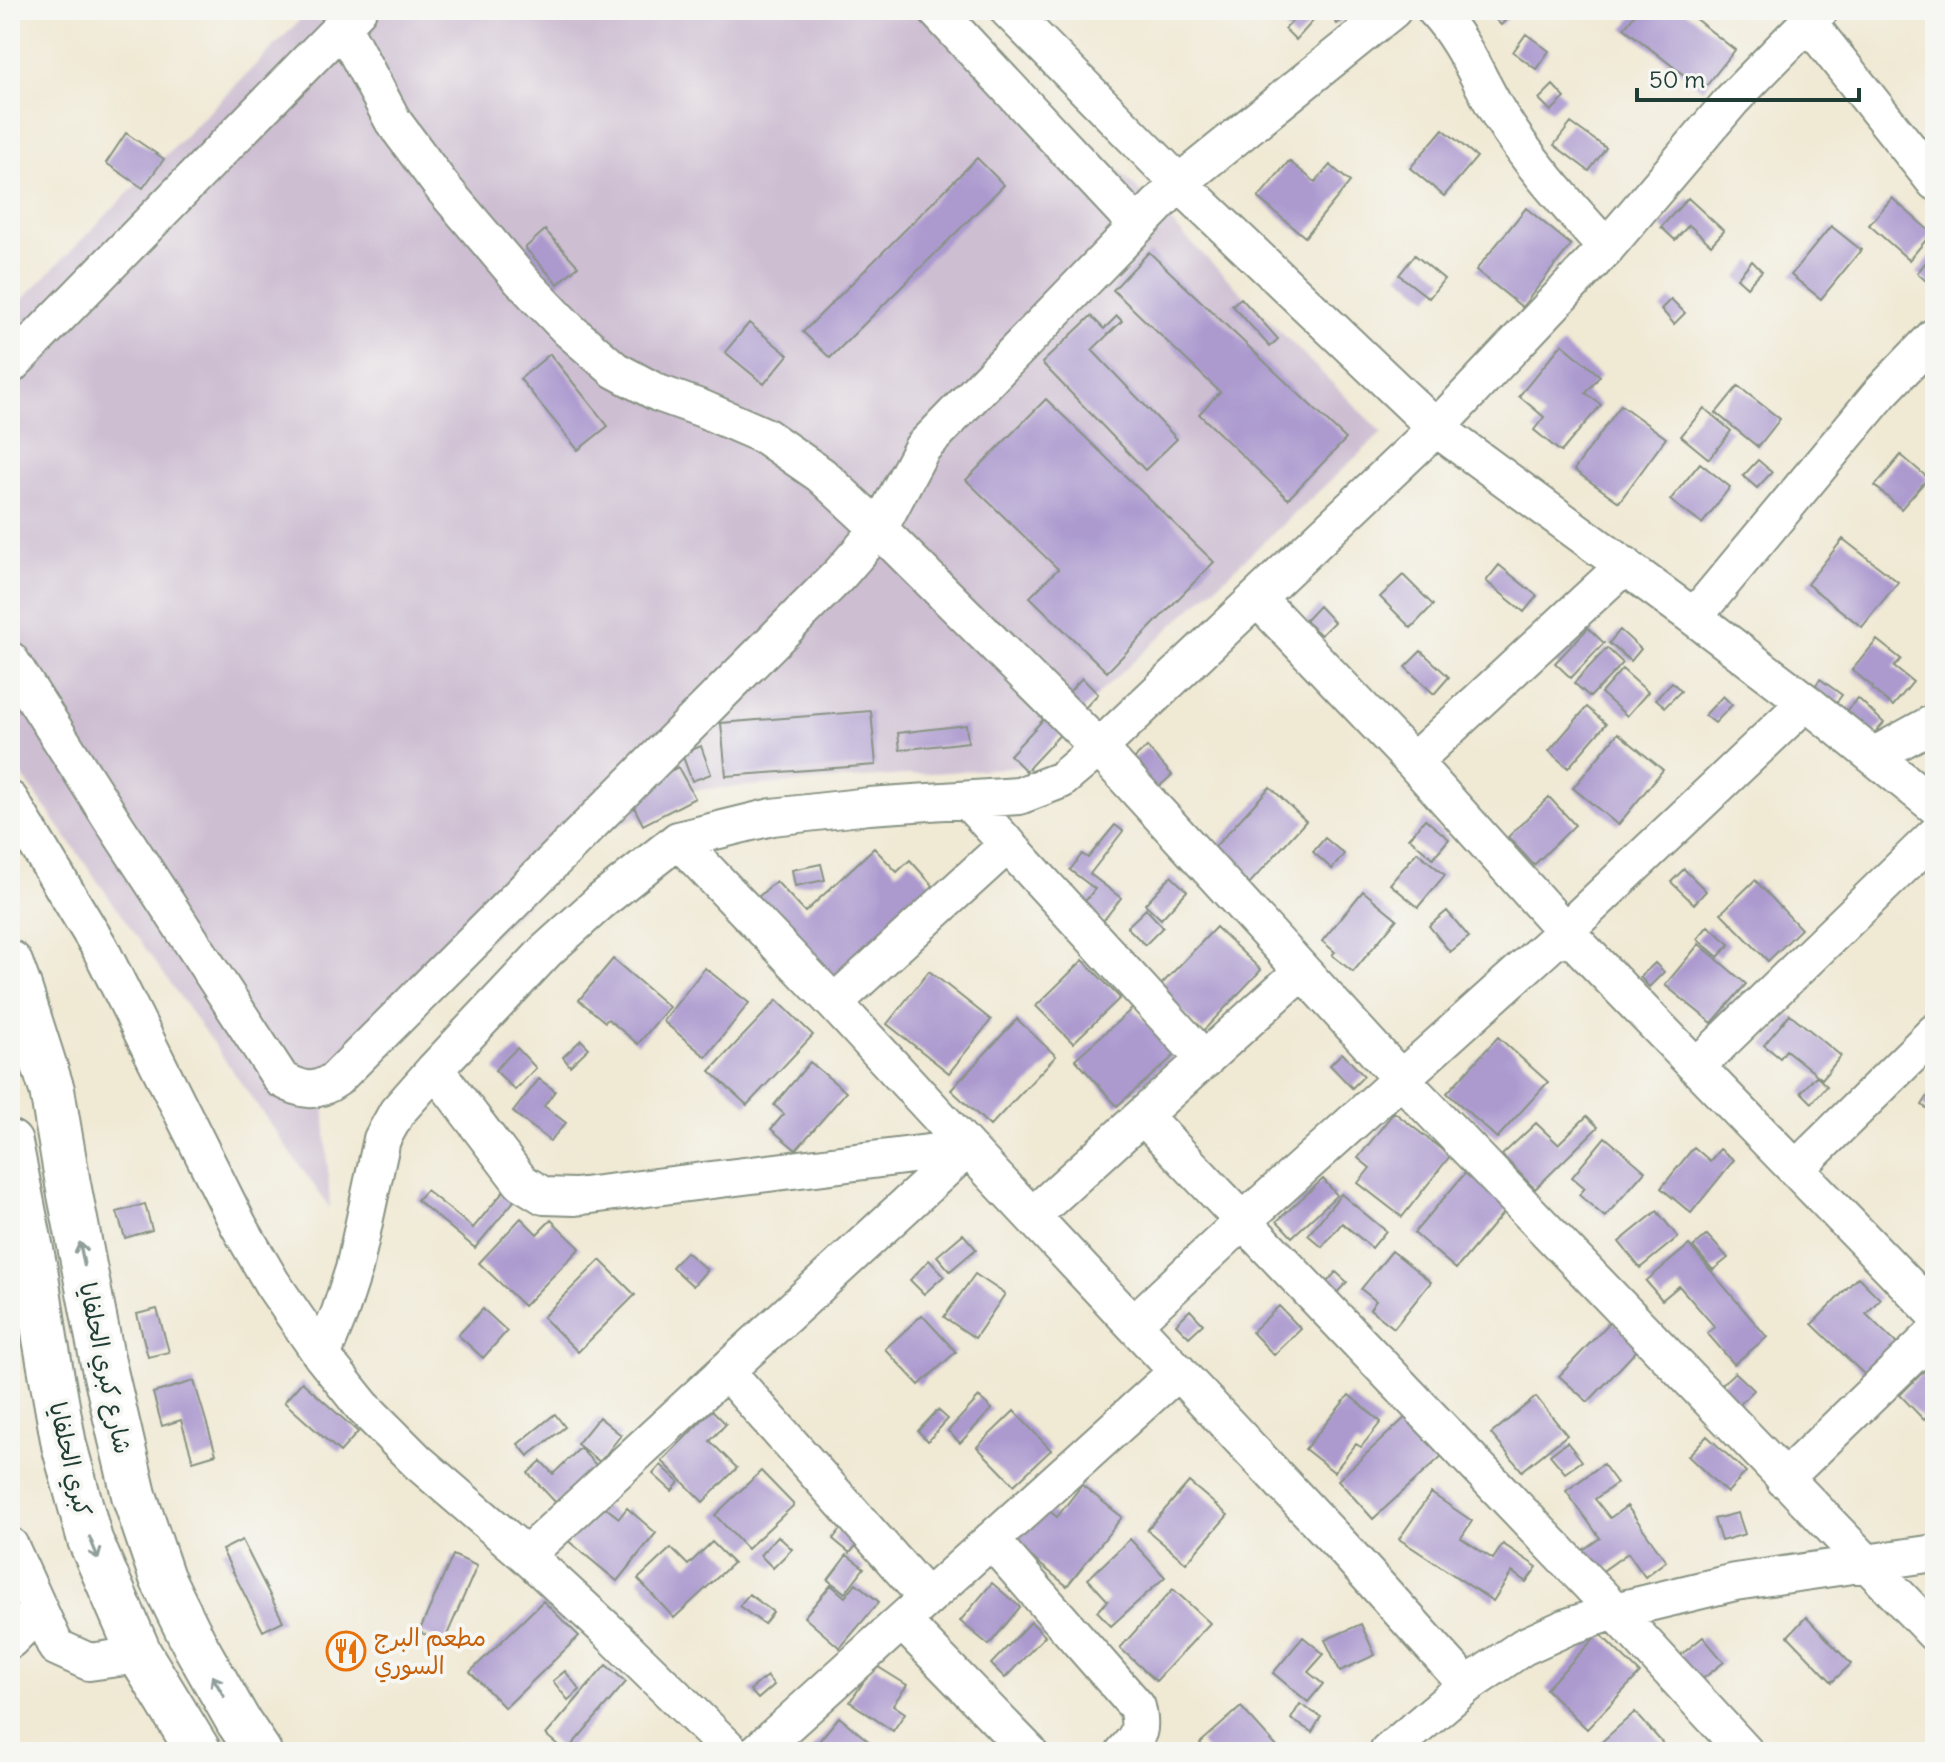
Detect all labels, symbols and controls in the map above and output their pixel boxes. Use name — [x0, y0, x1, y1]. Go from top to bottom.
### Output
scale bar — [1637, 52, 1859, 102]
text: 50 m — [1649, 64, 1705, 94]
one-way arrow — [73, 1242, 88, 1267]
street label: شارع كبري الحلفايا — [70, 1280, 139, 1457]
street label: كبري الحلفايا — [40, 1399, 99, 1520]
one-way arrow — [88, 1535, 102, 1560]
place label: مطعم البرج السوري — [374, 1622, 486, 1683]
restaurant icon: مطعم البرج السوري — [325, 1630, 367, 1672]
one-way arrow — [210, 1675, 226, 1698]

